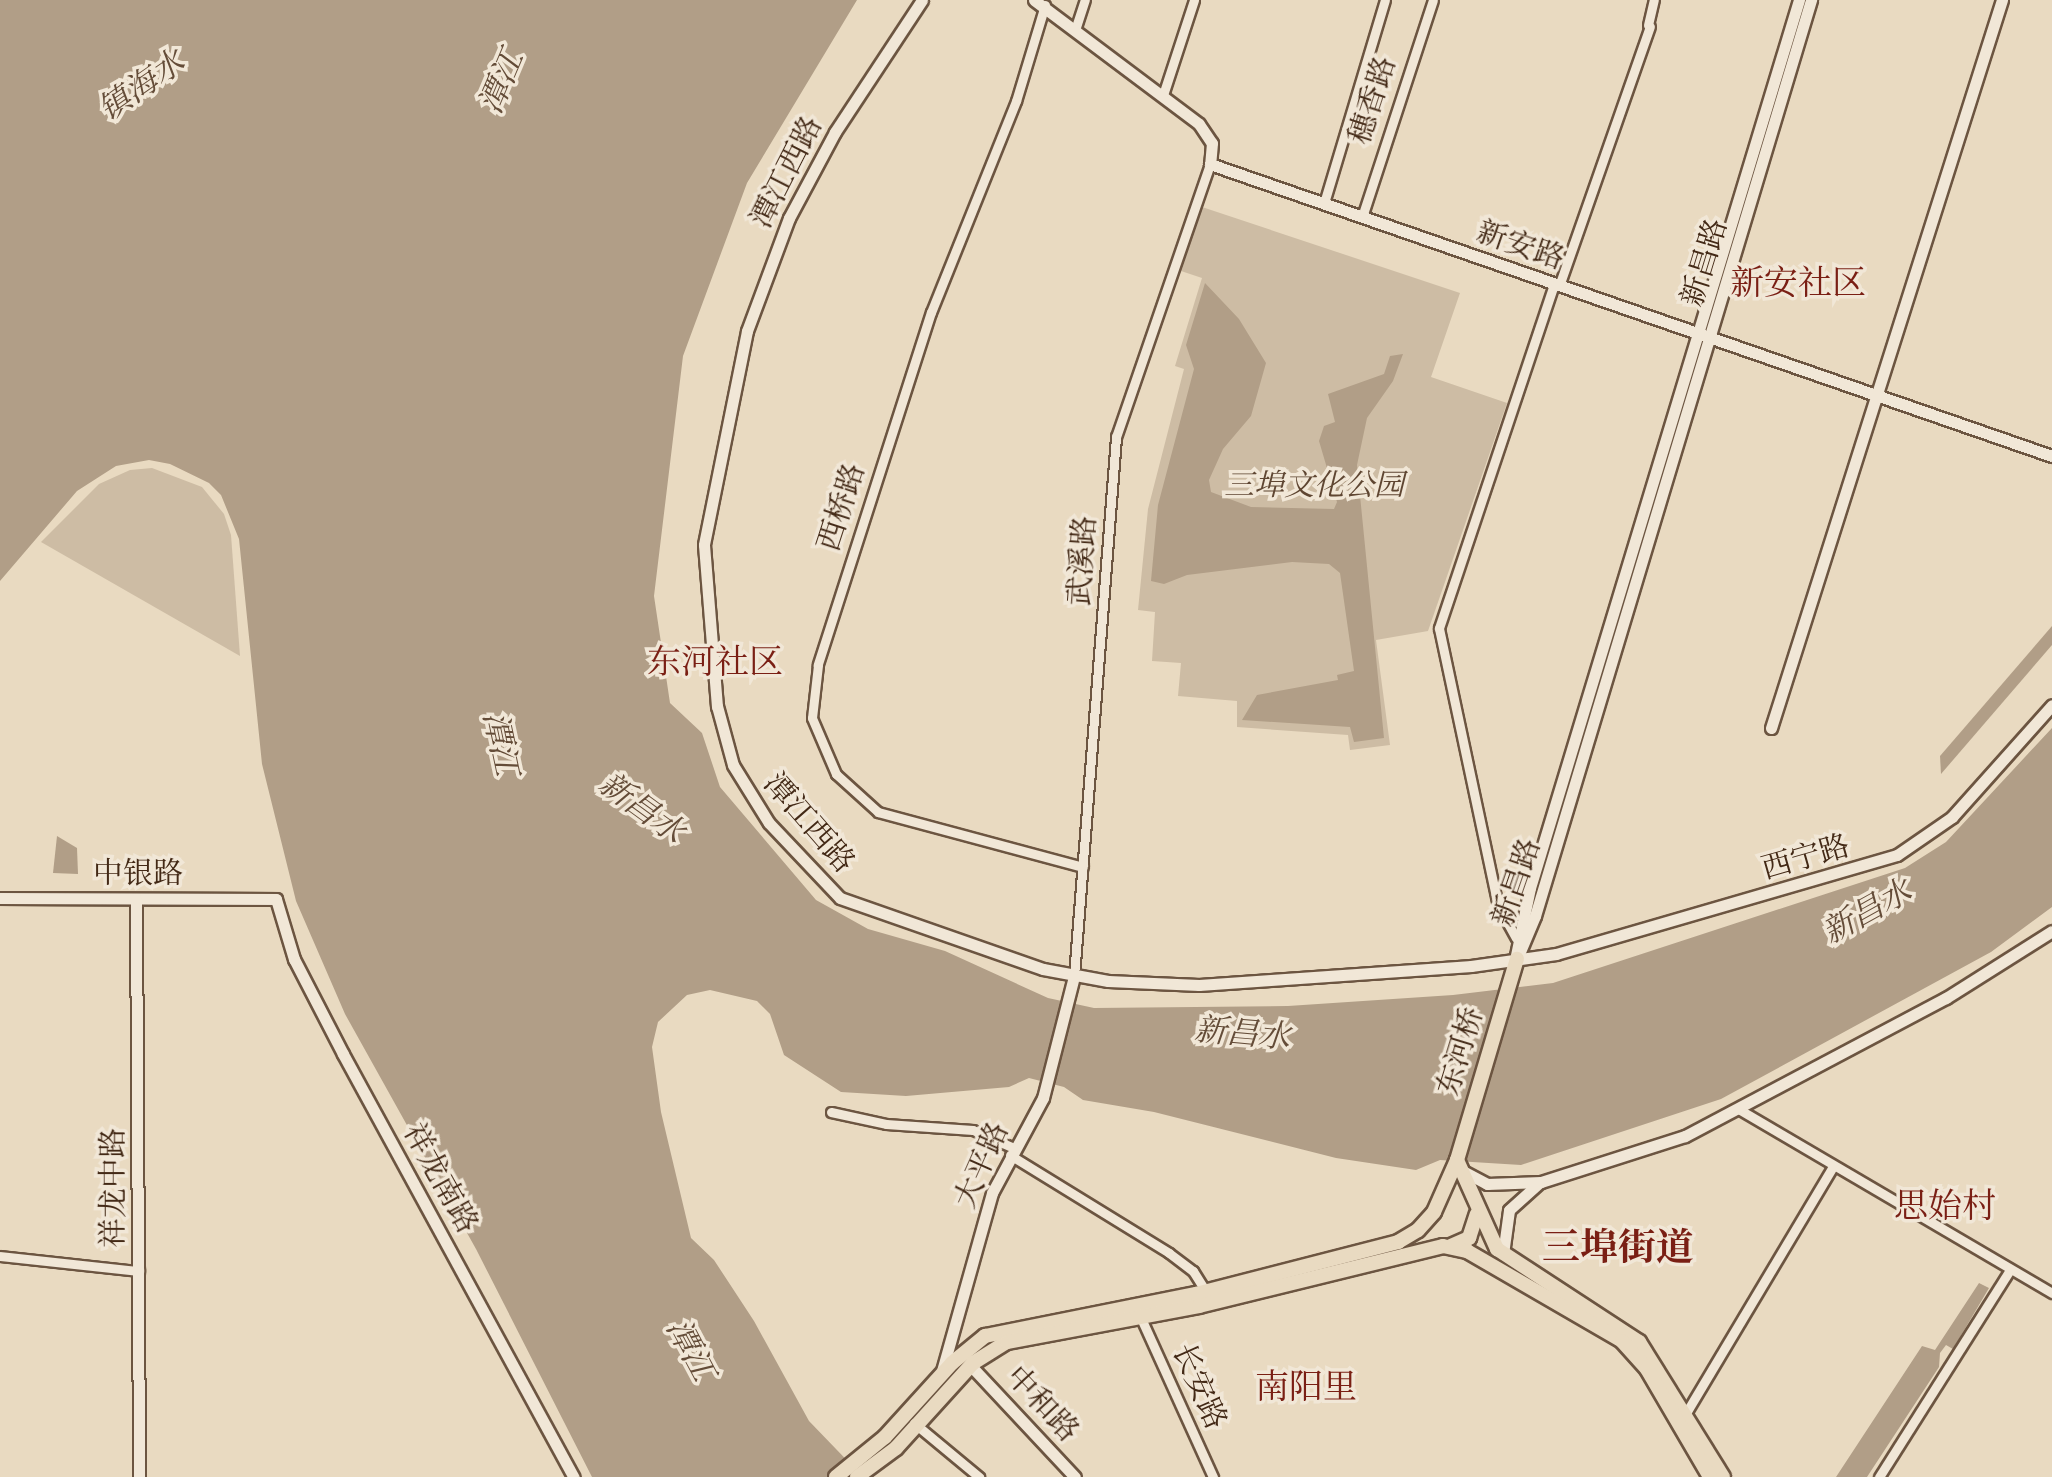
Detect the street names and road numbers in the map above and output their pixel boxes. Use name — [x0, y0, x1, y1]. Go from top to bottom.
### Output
street label: 穗香路 — [1343, 53, 1405, 149]
street label: 潭江西路 — [745, 111, 831, 235]
street label: 新安路 — [1472, 215, 1568, 279]
street label: 新昌路 — [1676, 215, 1736, 311]
street label: 西桥路 — [812, 460, 874, 556]
street label: 武溪路 — [1063, 515, 1105, 607]
street label: 潭江西路 — [755, 767, 861, 881]
street label: 西宁路 — [1758, 829, 1854, 889]
street label: 新昌路 — [1486, 835, 1550, 931]
street label: 中银路 — [93, 857, 183, 893]
street label: 东河桥 — [1432, 1004, 1492, 1100]
street label: 祥龙南路 — [394, 1118, 484, 1240]
street label: 大平路 — [948, 1118, 1018, 1214]
street label: 祥龙中路 — [97, 1128, 133, 1248]
street label: 长安路 — [1163, 1339, 1233, 1435]
street label: 中和路 — [997, 1360, 1085, 1450]

